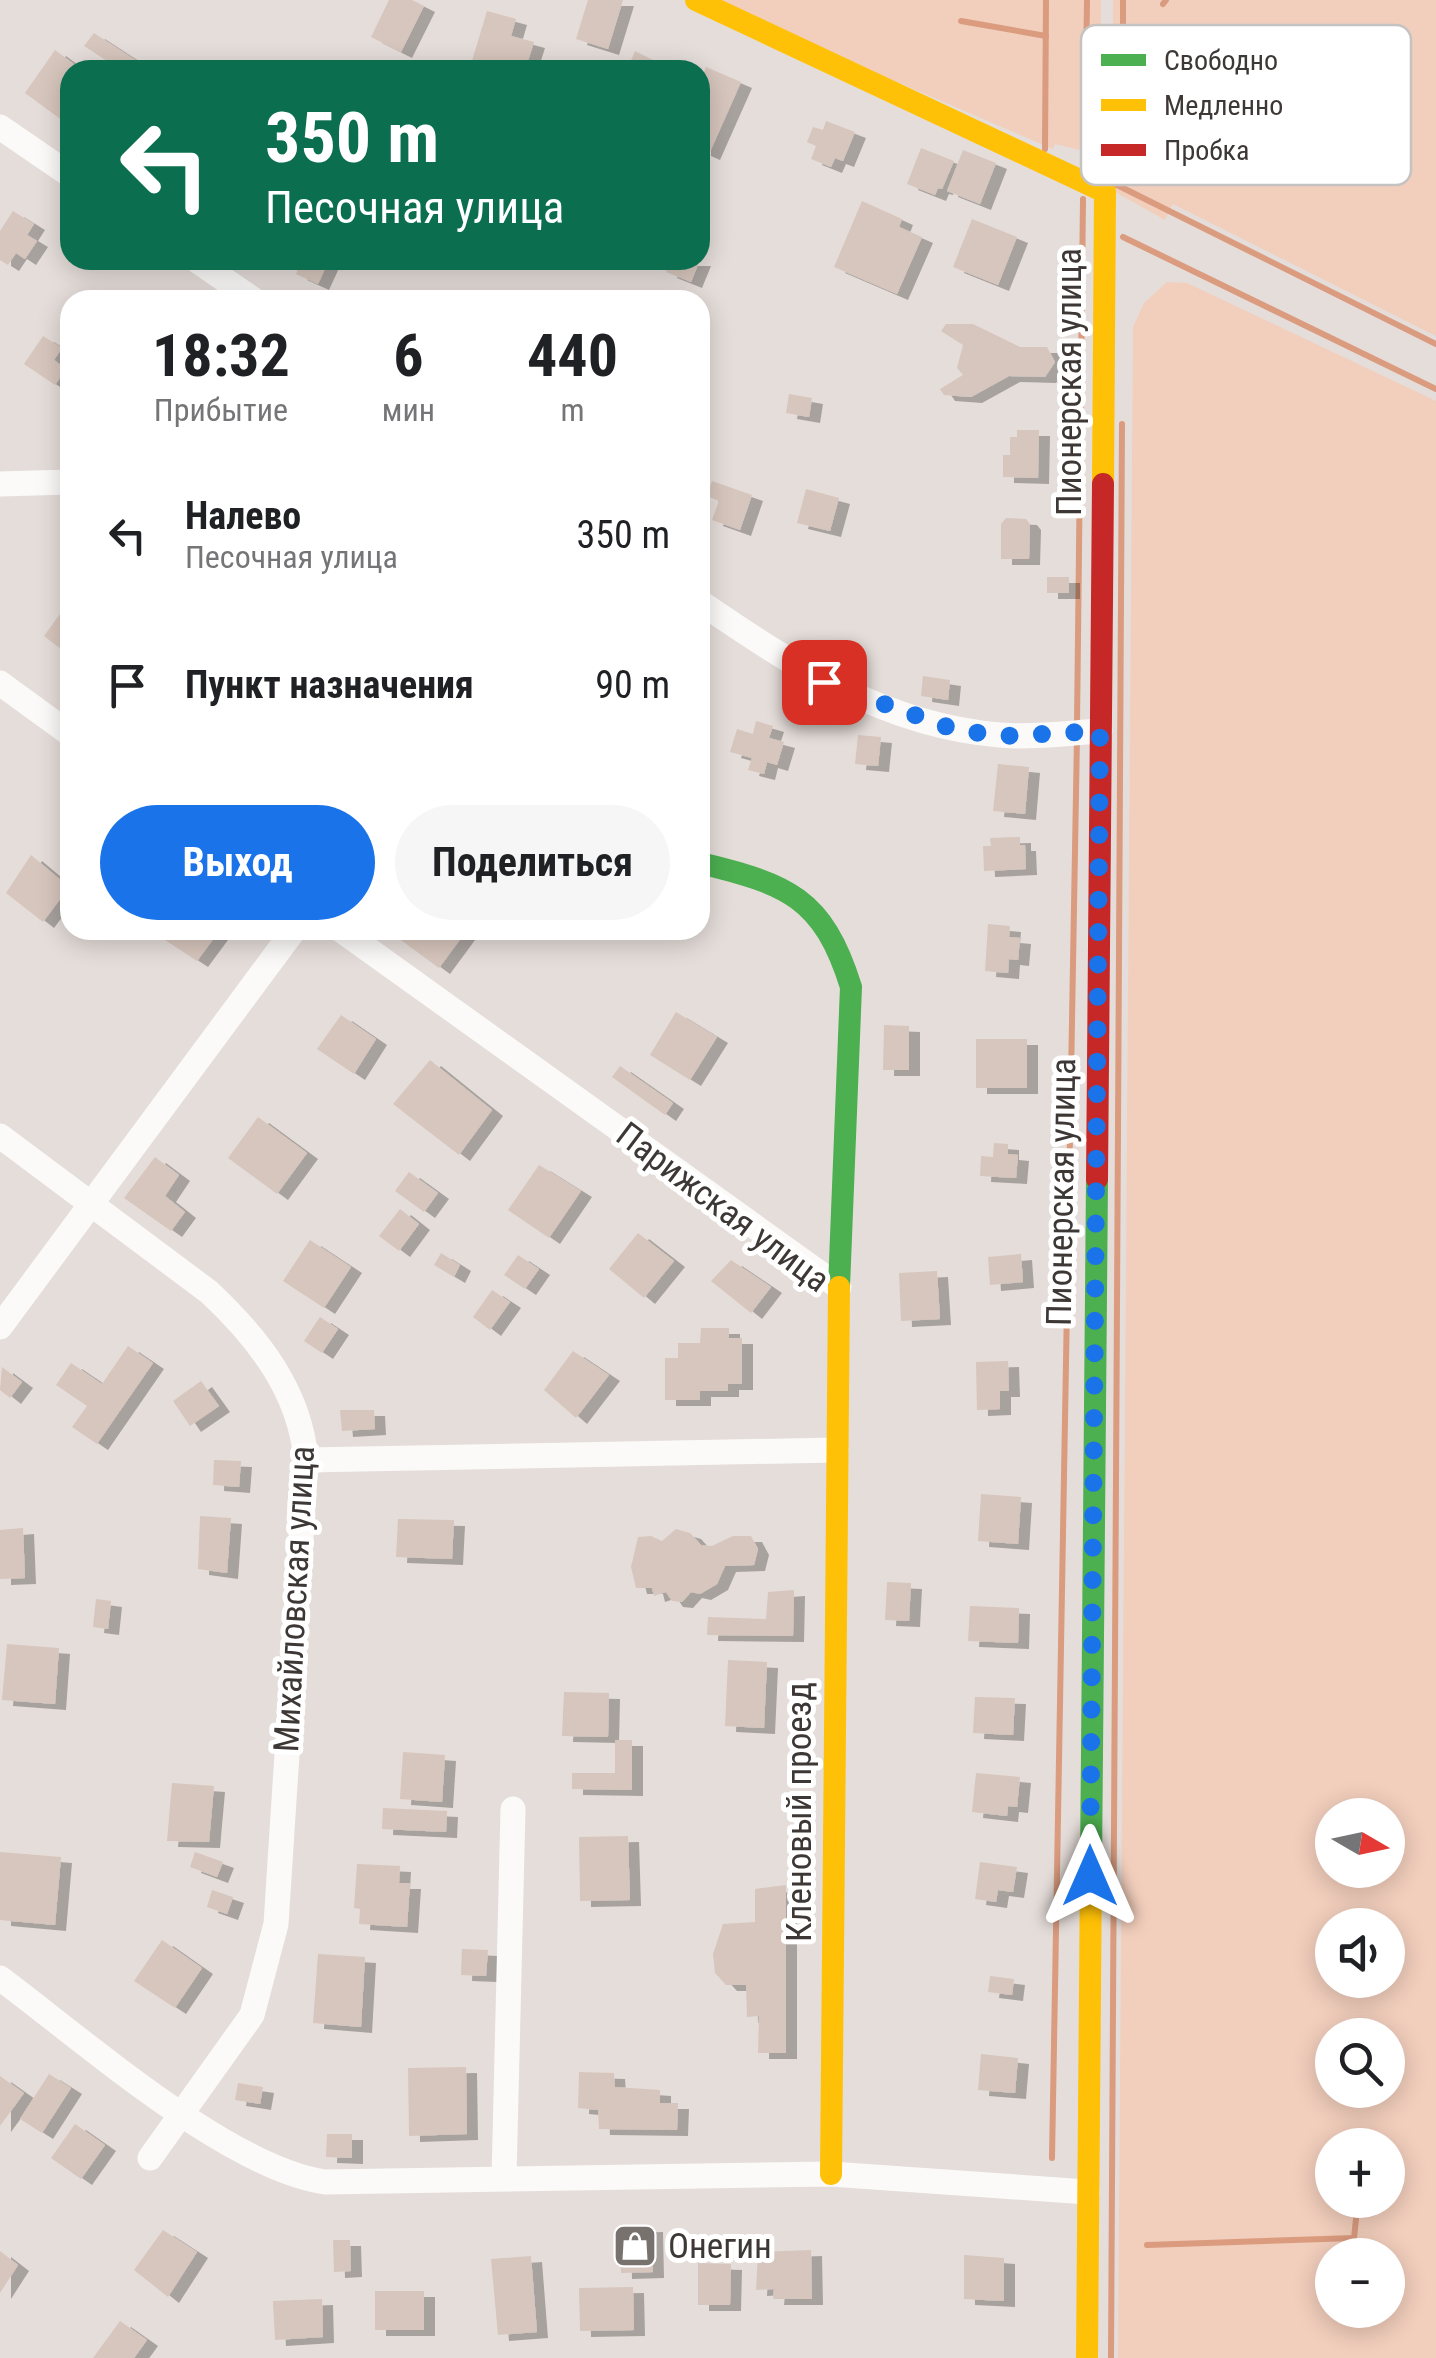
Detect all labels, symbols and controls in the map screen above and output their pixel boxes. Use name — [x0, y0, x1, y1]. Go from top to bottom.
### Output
legend — [1081, 25, 1411, 185]
text: Свободно — [1164, 44, 1278, 77]
text: Медленно — [1164, 89, 1283, 122]
text: 350 m — [265, 97, 439, 179]
icon: left — [100, 100, 230, 230]
text: Пробка — [1164, 134, 1249, 167]
text: Песочная улица — [265, 181, 564, 234]
street label: Пионерская улица — [1049, 248, 1090, 516]
text: 18:32 — [152, 320, 290, 391]
text: 6 — [393, 320, 424, 391]
text: 440 — [527, 320, 618, 391]
text: Прибытие — [154, 391, 288, 429]
text: мин — [382, 391, 435, 429]
text: m — [560, 391, 585, 429]
text: Налево — [185, 494, 301, 538]
icon: left — [100, 508, 155, 563]
text: 350 m — [576, 513, 670, 557]
text: Песочная улица — [185, 538, 398, 576]
pin — [782, 640, 867, 725]
icon: arrive — [797, 655, 852, 710]
icon: arrive — [100, 658, 155, 713]
text: Пункт назначения — [185, 663, 474, 707]
text: 90 m — [595, 663, 670, 707]
button: Выход — [100, 805, 375, 920]
button: Поделиться — [395, 805, 670, 920]
street label: Пионерская улица — [1039, 1058, 1084, 1326]
street label: Парижская улица — [608, 1114, 837, 1301]
street label: Михайловская улица — [266, 1445, 323, 1753]
street label: Кленовый проезд — [779, 1682, 820, 1942]
north arrow — [1315, 1798, 1405, 1888]
map controls — [1315, 1798, 1405, 2328]
position arrow — [1038, 1824, 1142, 1928]
button: sound — [1315, 1908, 1405, 1998]
button: search — [1315, 2018, 1405, 2108]
button: + — [1315, 2128, 1405, 2218]
shop icon: Онегин — [612, 2223, 658, 2269]
place label: Онегин — [668, 2226, 772, 2267]
button: − — [1315, 2238, 1405, 2328]

